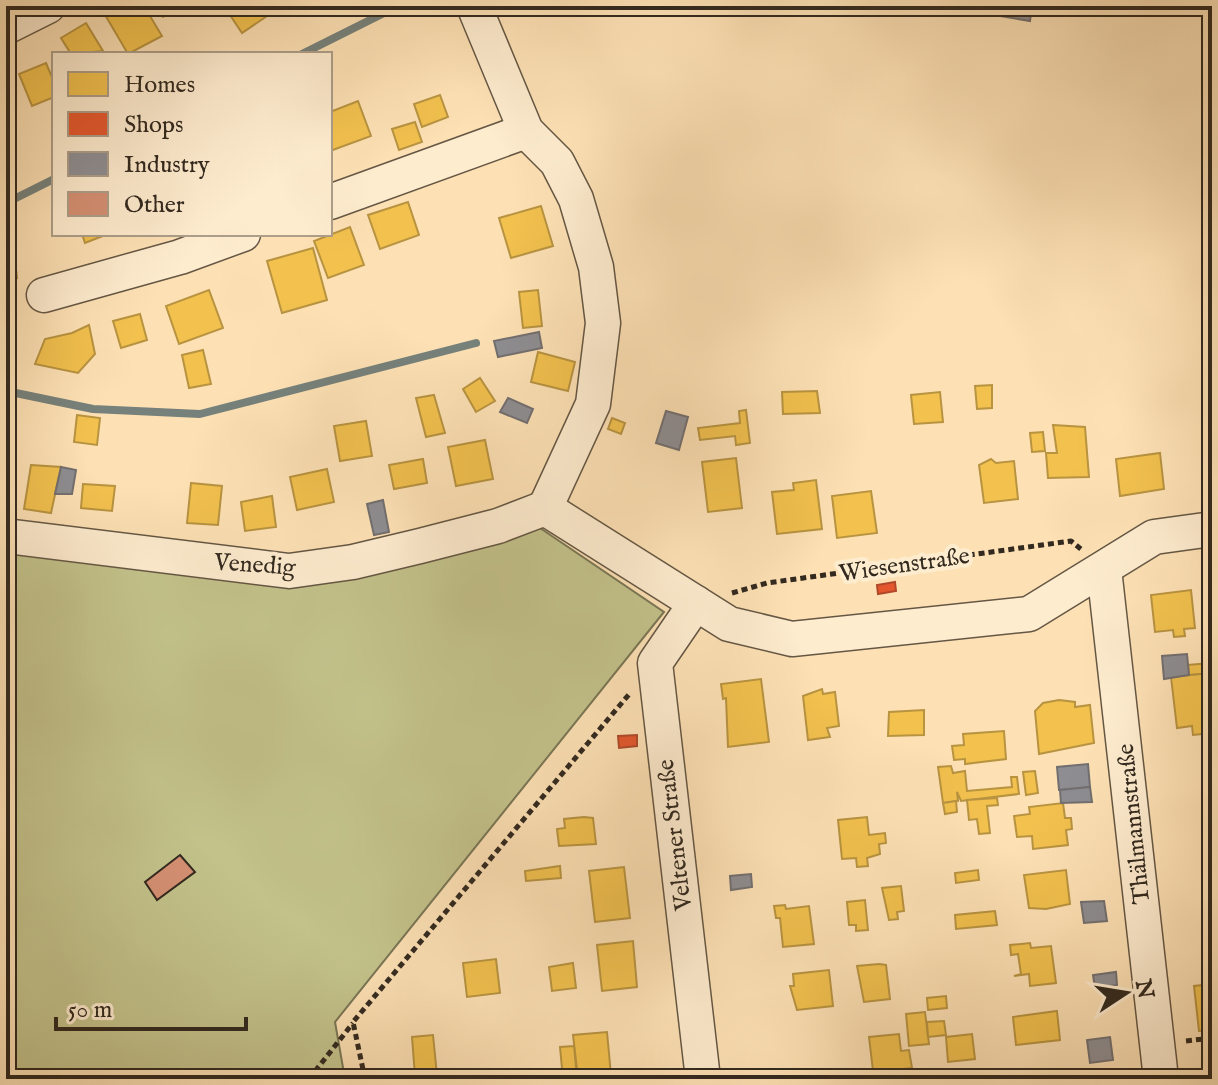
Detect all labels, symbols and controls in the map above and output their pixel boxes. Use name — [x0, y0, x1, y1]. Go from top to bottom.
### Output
legend — [52, 52, 332, 236]
text: Homes — [124, 70, 195, 101]
text: Shops — [124, 110, 183, 141]
text: Industry — [124, 150, 210, 181]
text: Other — [124, 190, 185, 221]
street label: Wiesenstraße — [837, 541, 972, 590]
street label: Venedig — [212, 547, 298, 584]
street label: Thälmannstraße — [1111, 742, 1158, 906]
street label: Veltener Straße — [651, 757, 700, 913]
north arrow — [1086, 953, 1166, 1033]
text: N — [1128, 976, 1159, 1001]
scale bar — [56, 981, 246, 1031]
text: 50 m — [68, 995, 112, 1026]

